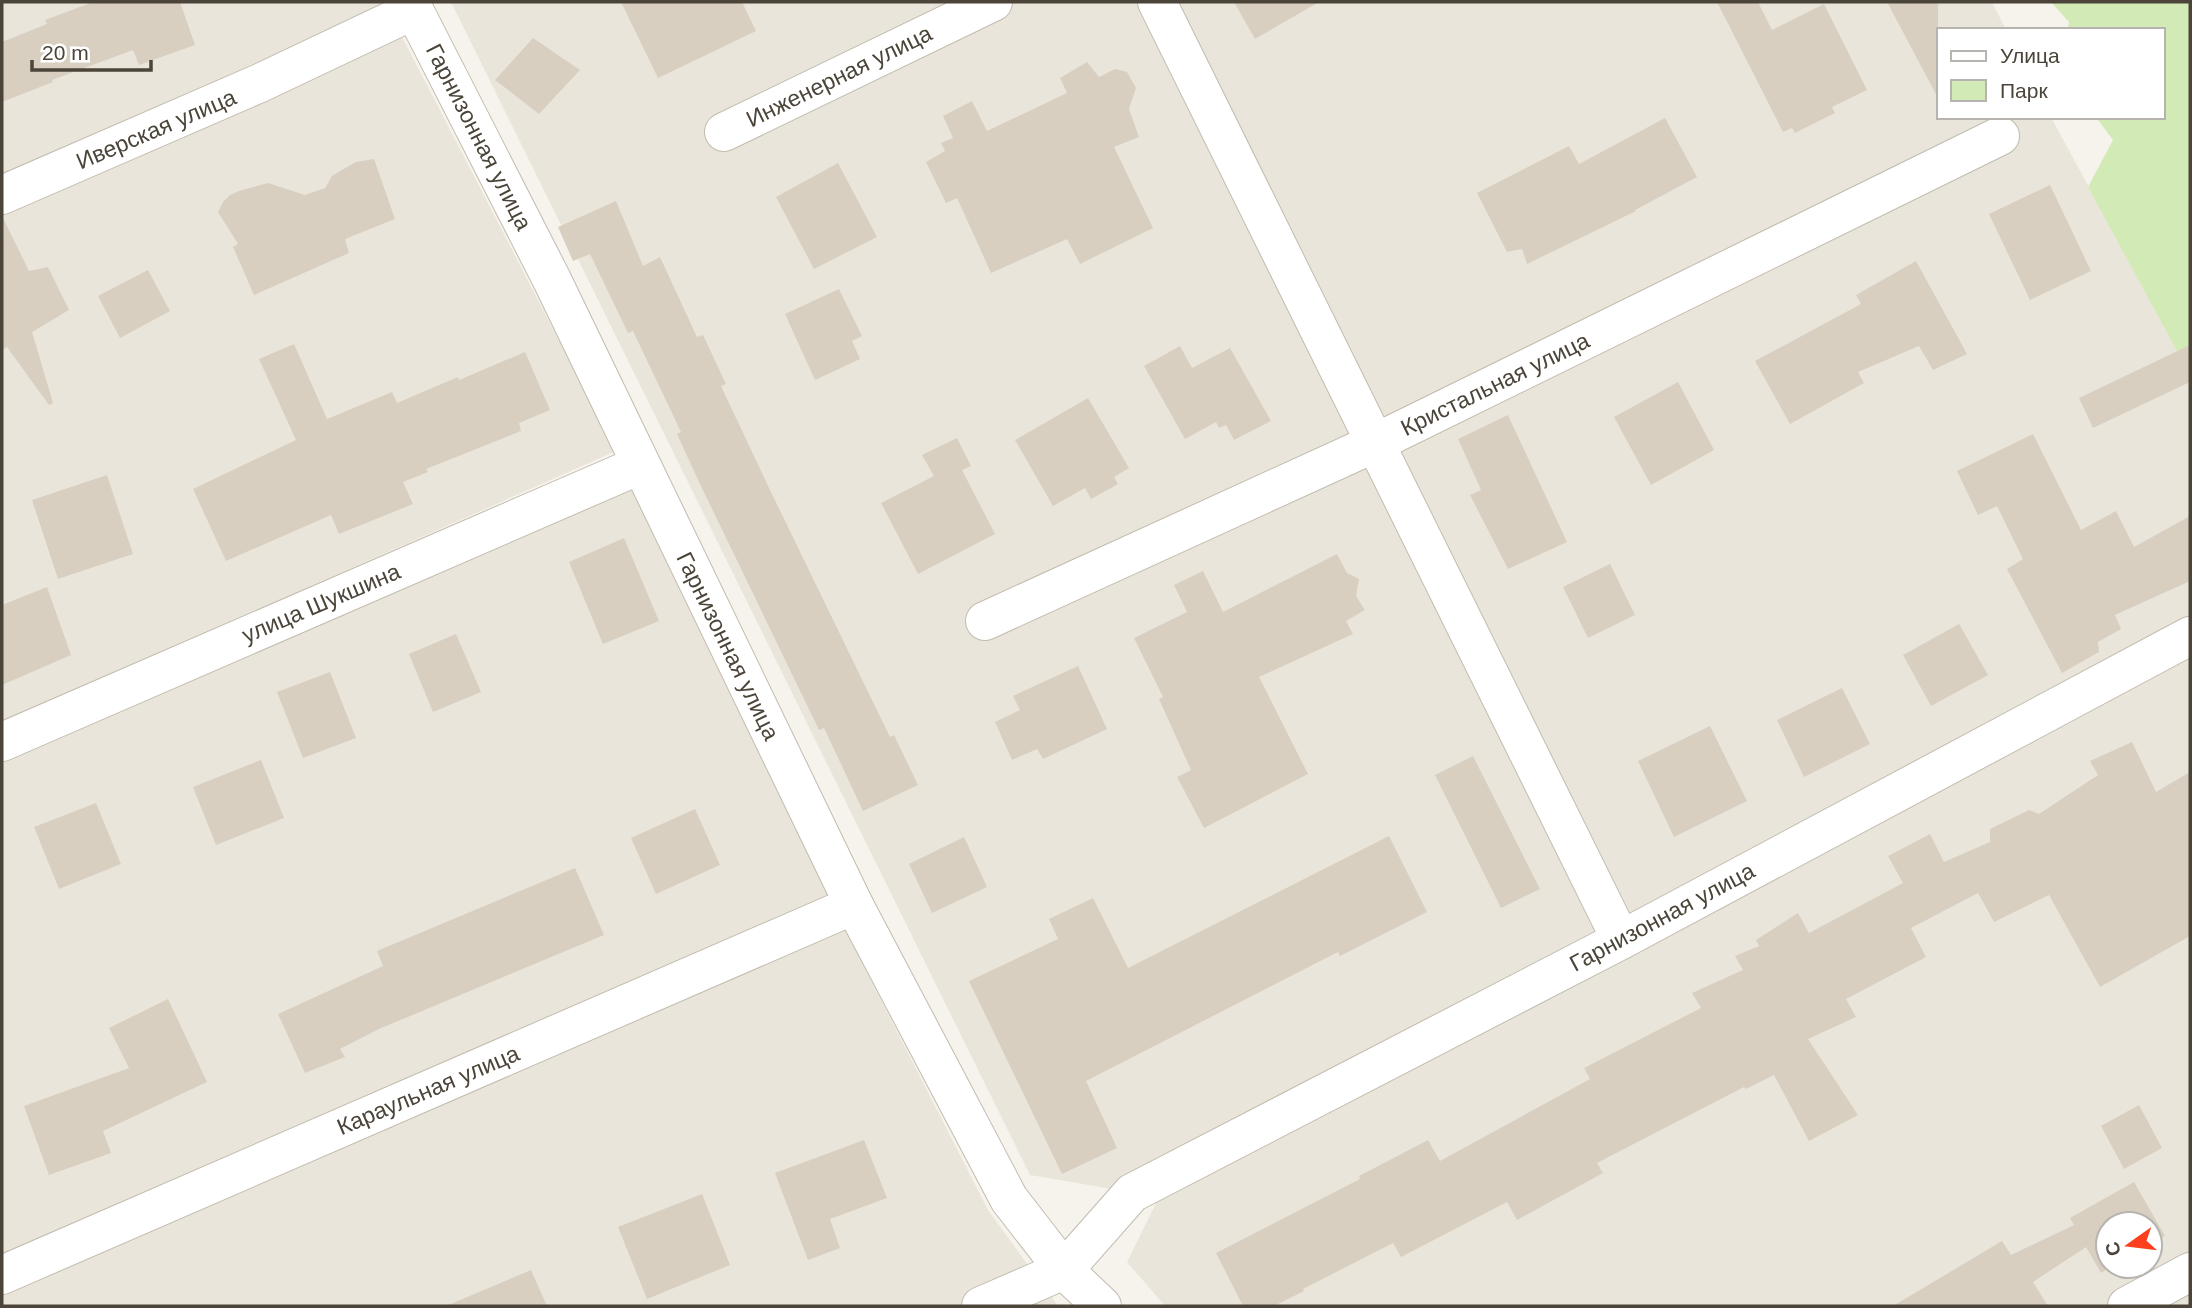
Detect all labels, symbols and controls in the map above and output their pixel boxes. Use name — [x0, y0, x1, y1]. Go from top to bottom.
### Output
street label: Инженерная улица — [742, 20, 936, 132]
scale bar — [32, 28, 150, 72]
legend — [1937, 28, 2164, 119]
street label: Гарнизонная улица — [421, 39, 537, 235]
text: 20 m — [42, 41, 89, 64]
text: Улица — [2000, 44, 2060, 67]
text: Парк — [2000, 79, 2048, 102]
street label: Иверская улица — [72, 84, 240, 174]
street label: Кристальная улица — [1396, 327, 1594, 441]
street label: Гарнизонная улица — [671, 548, 785, 744]
street label: улица Шукшина — [238, 558, 404, 648]
street label: Гарнизонная улица — [1565, 857, 1759, 977]
street label: Караульная улица — [333, 1040, 523, 1140]
north arrow — [2094, 1210, 2164, 1280]
text: С — [2101, 1240, 2125, 1258]

